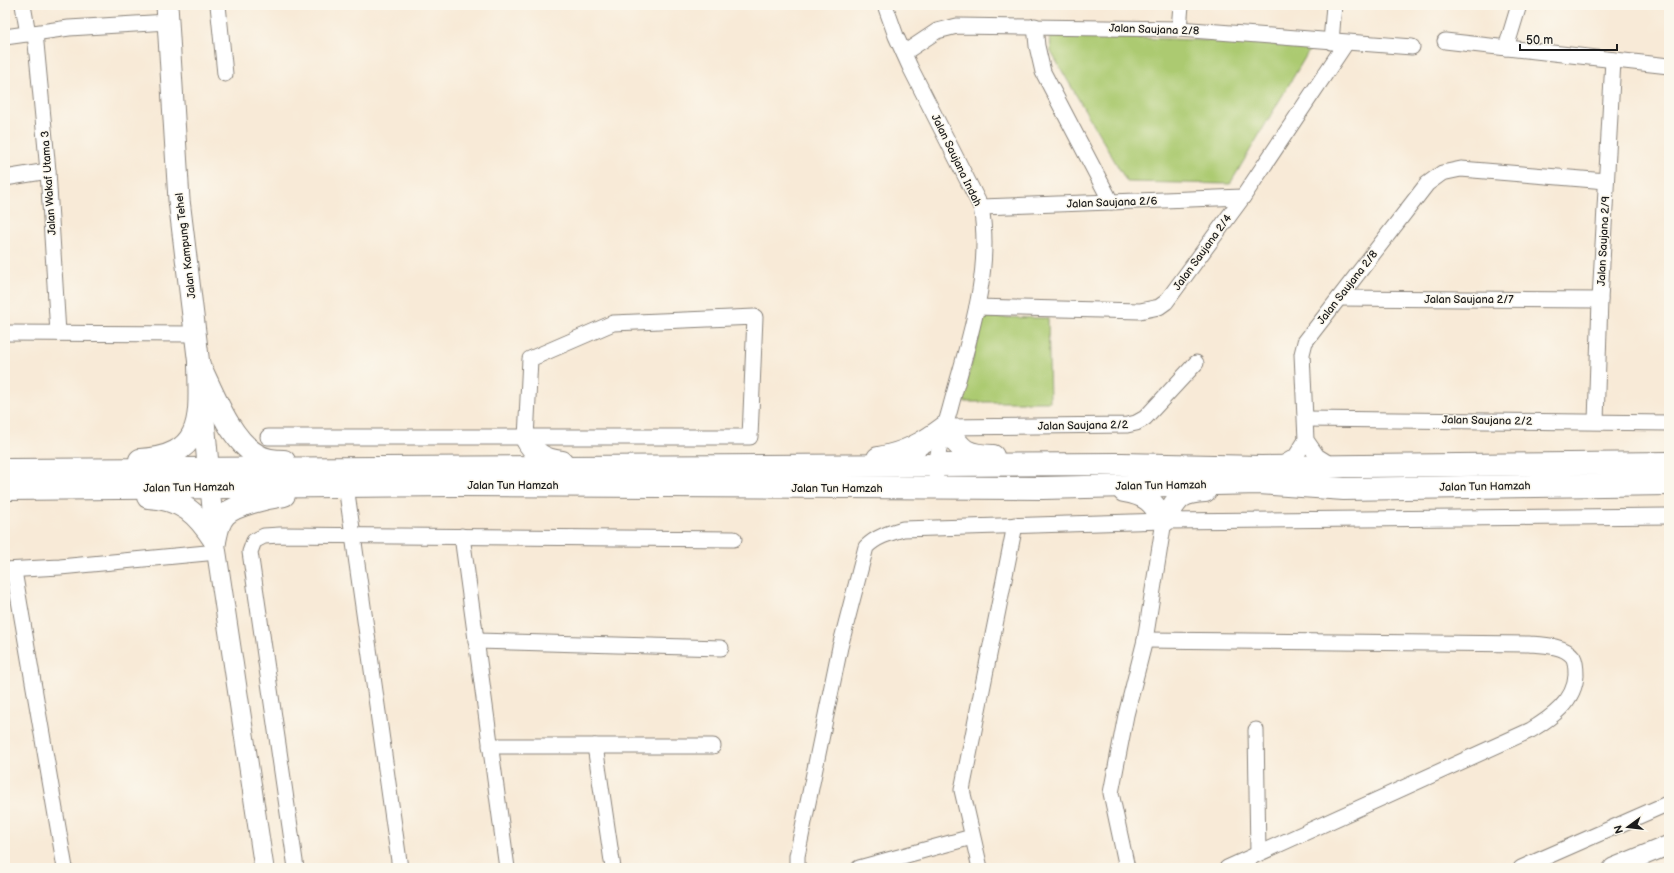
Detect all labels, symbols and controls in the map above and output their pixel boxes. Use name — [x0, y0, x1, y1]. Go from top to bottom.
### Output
street label: Jalan Saujana 2/8 — [1109, 21, 1199, 38]
scale bar — [1520, 26, 1617, 52]
text: 50 m — [1526, 33, 1553, 48]
street label: Jalan Saujana Indah — [929, 112, 984, 208]
street label: Jalan Wakaf Utama 3 — [38, 130, 59, 236]
street label: Jalan Kampung Tehel — [173, 192, 198, 300]
street label: Jalan Saujana 2/6 — [1066, 194, 1158, 211]
street label: Jalan Saujana 2/9 — [1595, 196, 1612, 286]
street label: Jalan Saujana 2/4 — [1170, 212, 1234, 293]
street label: Jalan Saujana 2/8 — [1314, 248, 1380, 327]
street label: Jalan Saujana 2/7 — [1424, 293, 1514, 306]
street label: Jalan Saujana 2/2 — [1442, 413, 1533, 428]
street label: Jalan Saujana 2/2 — [1038, 418, 1129, 433]
street label: Jalan Tun Hamzah — [1115, 478, 1207, 493]
street label: Jalan Tun Hamzah — [467, 479, 559, 492]
street label: Jalan Tun Hamzah — [1439, 479, 1531, 494]
street label: Jalan Tun Hamzah — [143, 480, 235, 495]
street label: Jalan Tun Hamzah — [791, 482, 883, 495]
north arrow — [1608, 807, 1648, 847]
text: N — [1611, 824, 1626, 835]

